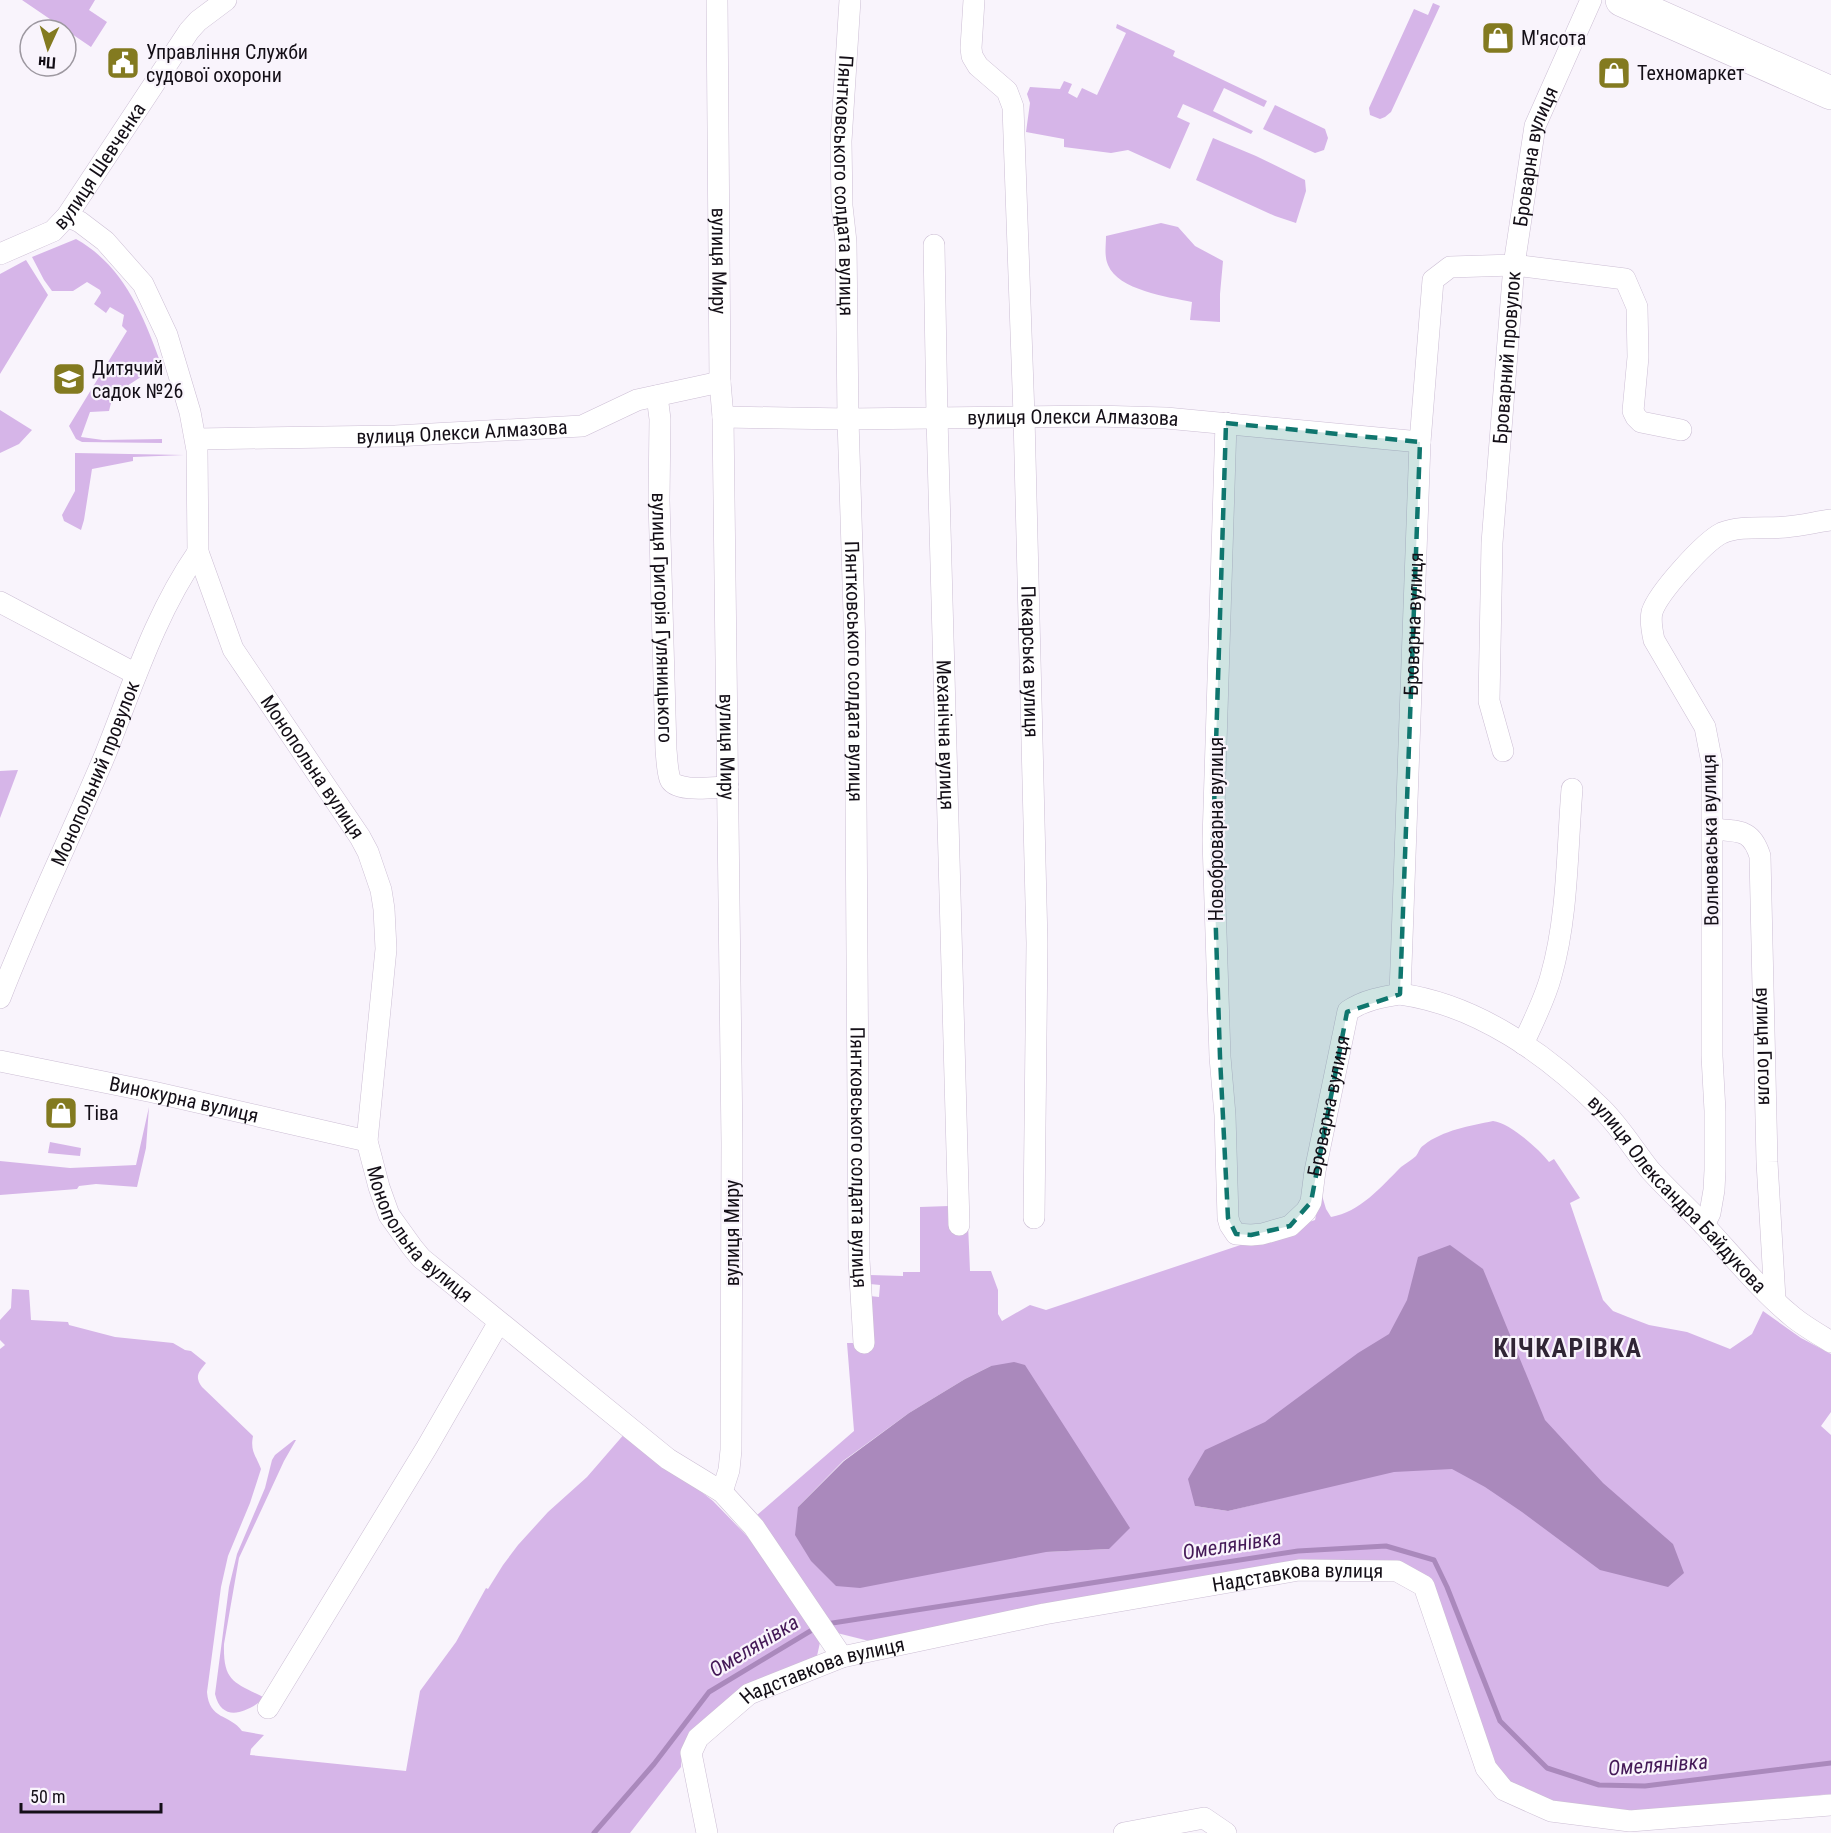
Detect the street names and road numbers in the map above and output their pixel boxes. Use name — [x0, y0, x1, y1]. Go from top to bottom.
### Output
street label: Пянтковського солдата вулиця — [829, 55, 859, 316]
street label: Броварна вулиця — [1508, 83, 1563, 228]
street label: вулиця Шевченка — [49, 98, 150, 234]
street label: вулиця Миру — [707, 208, 731, 314]
street label: Броварний провулок — [1488, 270, 1526, 445]
street label: вулиця Олекси Алмазова — [967, 404, 1180, 431]
street label: вулиця Олекси Алмазова — [356, 415, 568, 449]
street label: вулиця Григорія Гуляницького — [647, 492, 678, 743]
street label: Пянтковського солдата вулиця — [840, 540, 868, 802]
street label: Броварна вулиця — [1399, 552, 1428, 696]
street label: Пекарська вулиця — [1016, 585, 1044, 738]
street label: Механічна вулиця — [932, 659, 960, 810]
street label: Монопольний провулок — [46, 677, 145, 870]
street label: Монопольна вулиця — [256, 691, 370, 843]
street label: вулиця Миру — [714, 693, 740, 800]
street label: Новоброварна вулиця — [1204, 737, 1228, 921]
street label: Волноваська вулиця — [1697, 754, 1723, 926]
street label: вулиця Гоголя — [1751, 987, 1778, 1105]
street label: Пянтковського солдата вулиця — [845, 1027, 873, 1289]
street label: Броварна вулиця — [1302, 1033, 1355, 1178]
street label: Винокурна вулиця — [107, 1071, 261, 1128]
street label: вулиця Олександра Байдукова — [1583, 1090, 1772, 1298]
street label: Монопольна вулиця — [362, 1163, 478, 1307]
street label: вулиця Миру — [720, 1180, 744, 1286]
street label: Надставкова вулиця — [1210, 1558, 1383, 1597]
street label: Надставкова вулиця — [735, 1632, 907, 1709]

